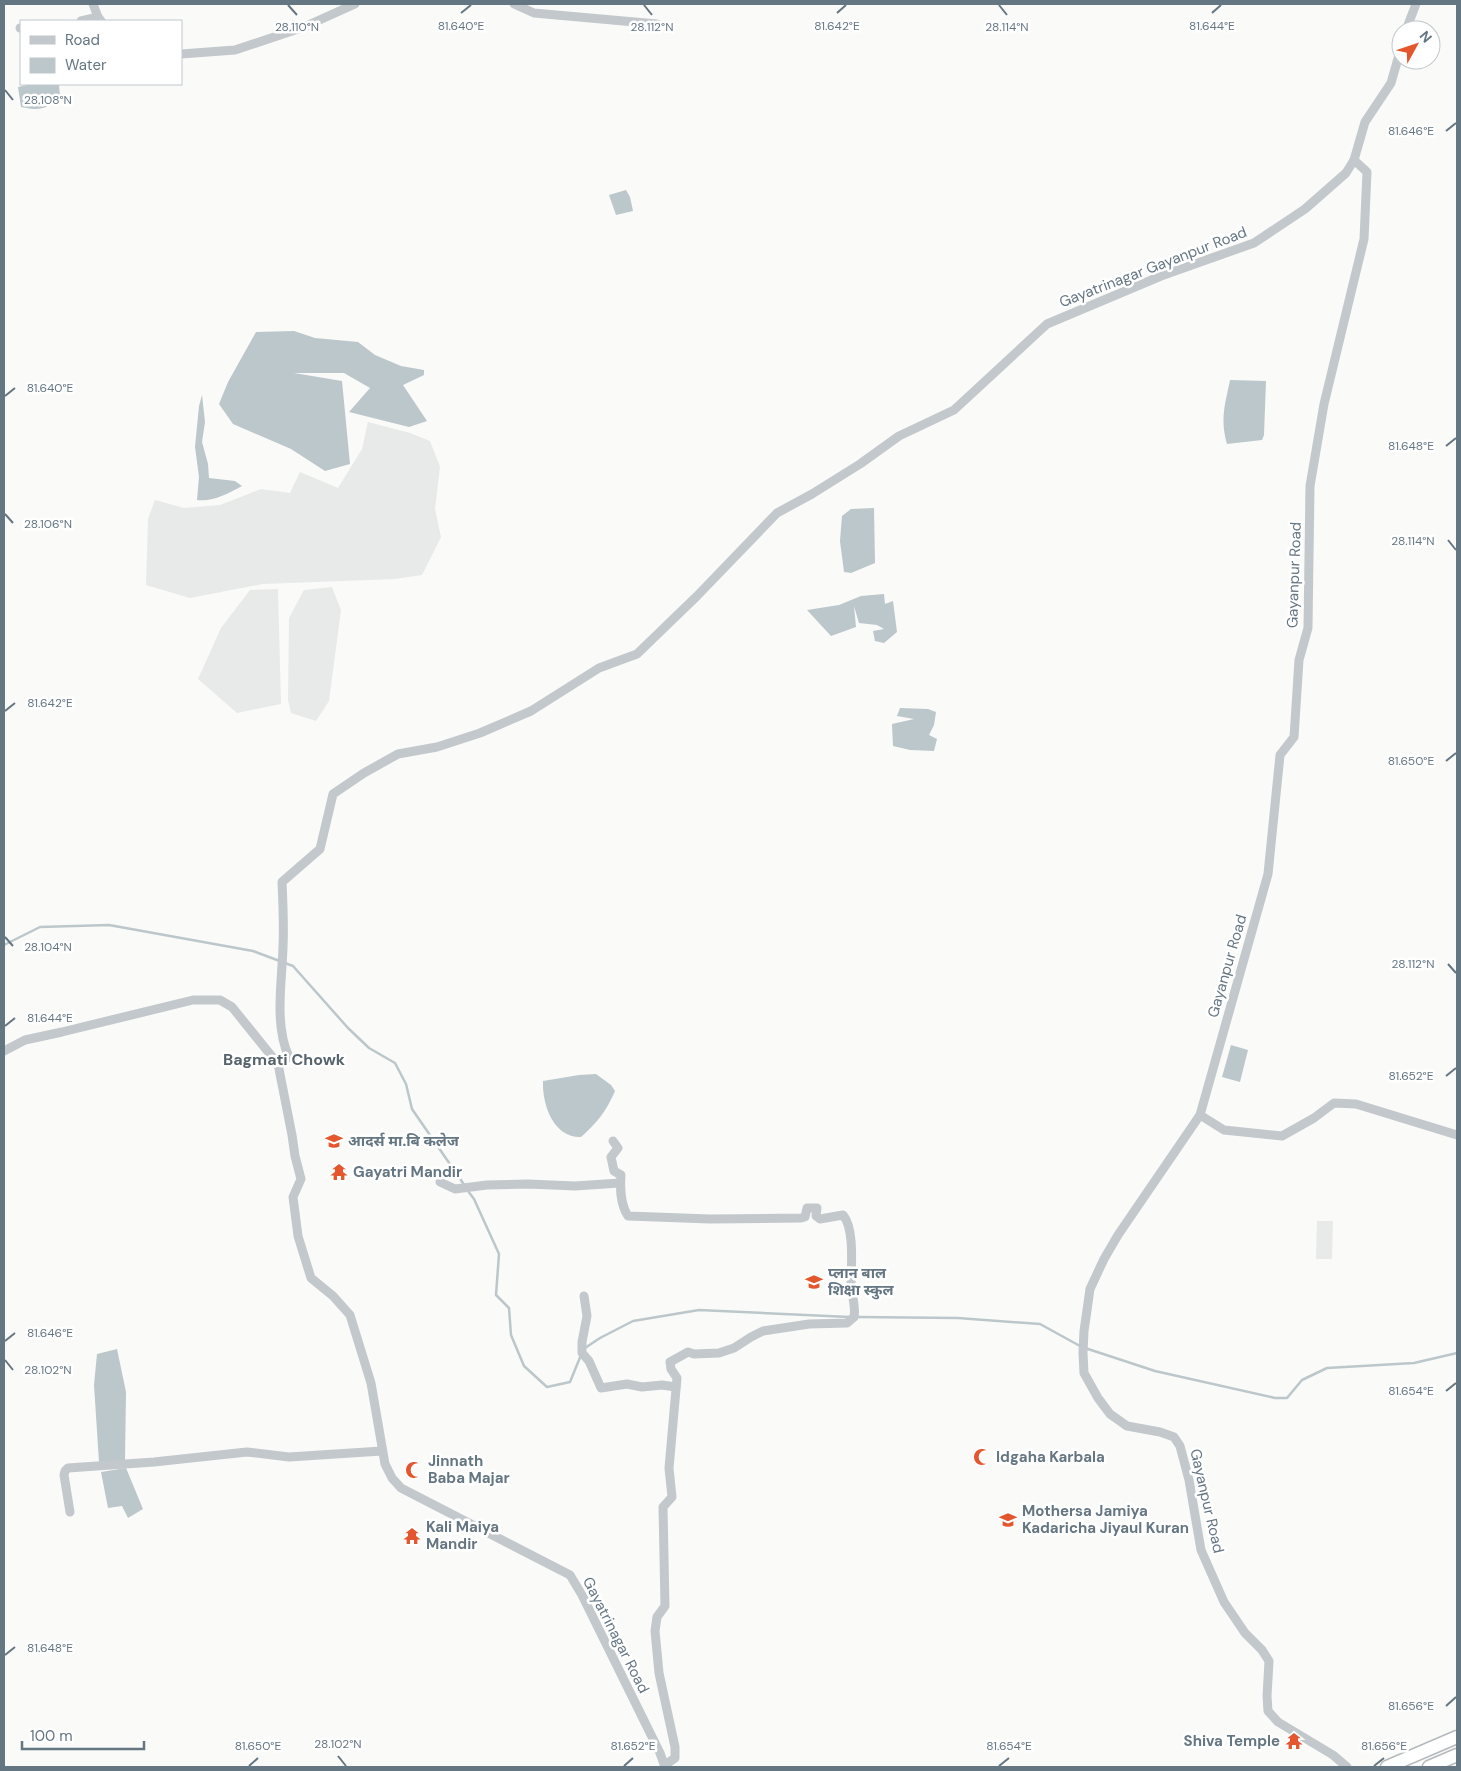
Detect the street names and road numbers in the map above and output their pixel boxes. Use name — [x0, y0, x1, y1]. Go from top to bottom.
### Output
street label: Gayatrinagar Gayanpur Road — [1056, 222, 1250, 312]
street label: Gayanpur Road — [1282, 521, 1306, 629]
street label: Gayanpur Road — [1203, 912, 1251, 1020]
street label: Gayanpur Road — [1185, 1447, 1229, 1555]
street label: Gayatrinagar Road — [578, 1573, 654, 1697]

